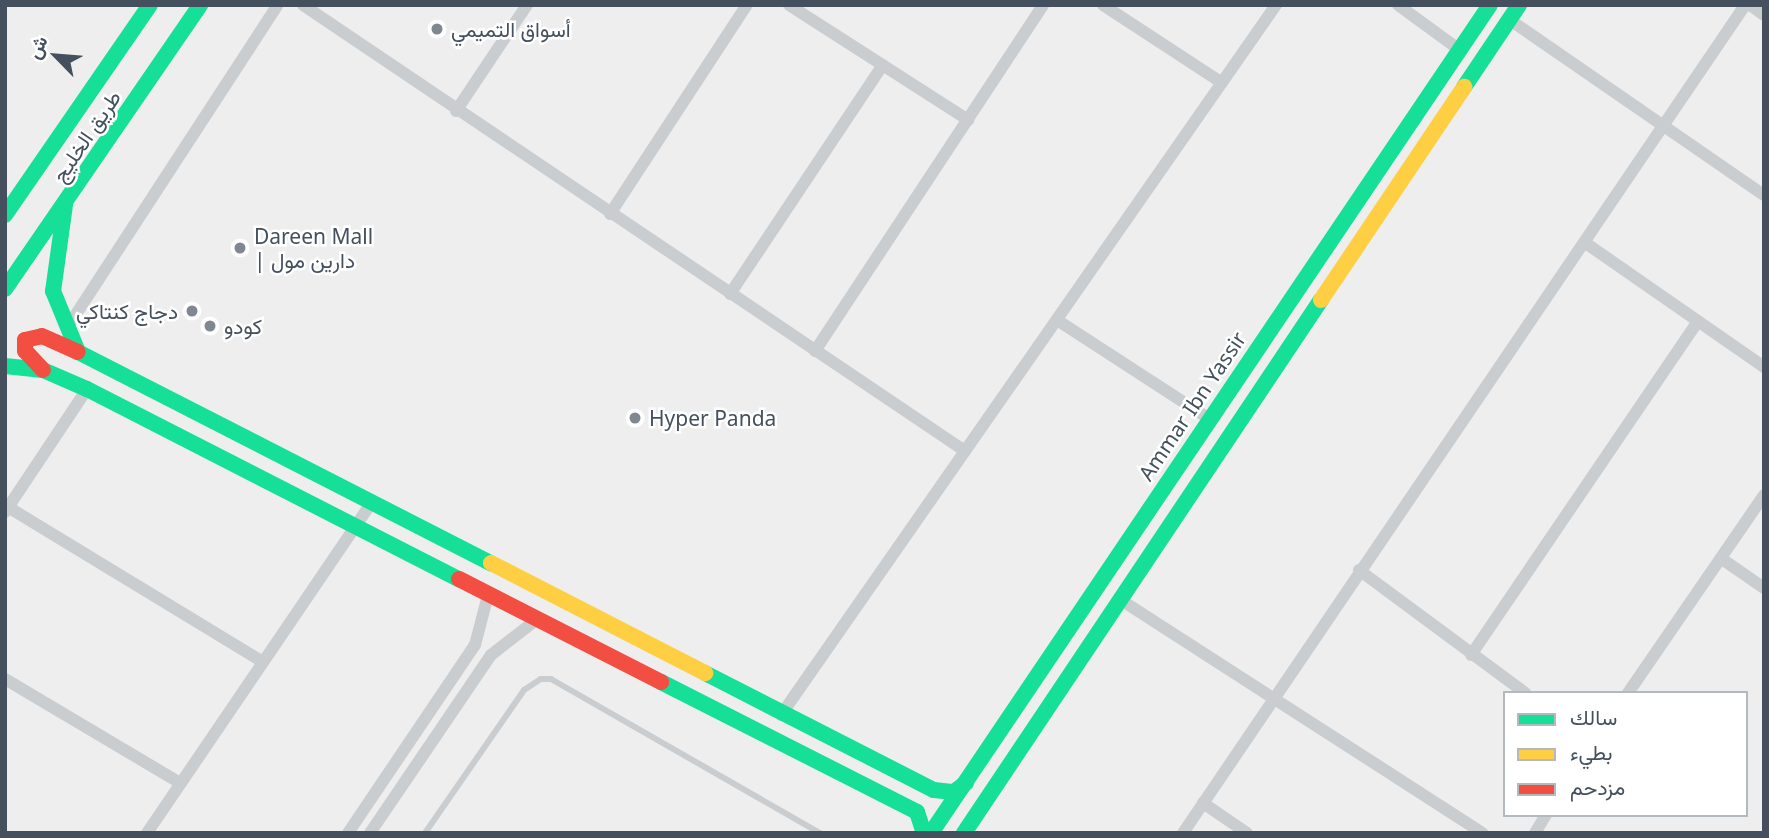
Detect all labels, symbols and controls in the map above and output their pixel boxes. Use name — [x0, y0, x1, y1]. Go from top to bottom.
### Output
place label: أسواق التميمي — [451, 16, 571, 42]
north arrow — [21, 21, 91, 91]
marker: أسواق التميمي — [429, 21, 445, 37]
text: ش — [20, 31, 54, 63]
street label: طريق الخليج — [46, 85, 126, 187]
place label: Dareen Mall | دارين مول — [254, 223, 373, 273]
marker: Dareen Mall | دارين مول — [232, 240, 248, 256]
place label: دجاج كنتاكي — [76, 298, 178, 324]
marker: دجاج كنتاكي — [184, 303, 200, 319]
place label: كودو — [224, 313, 262, 339]
marker: كودو — [202, 318, 218, 334]
street label: Ammar Ibn Yassir — [1133, 327, 1251, 485]
place label: Hyper Panda — [649, 405, 776, 431]
marker: Hyper Panda — [627, 410, 643, 426]
legend — [1503, 691, 1748, 817]
text: سالك — [1570, 703, 1617, 731]
text: بطيء — [1570, 738, 1613, 766]
text: مزدحم — [1570, 773, 1625, 801]

